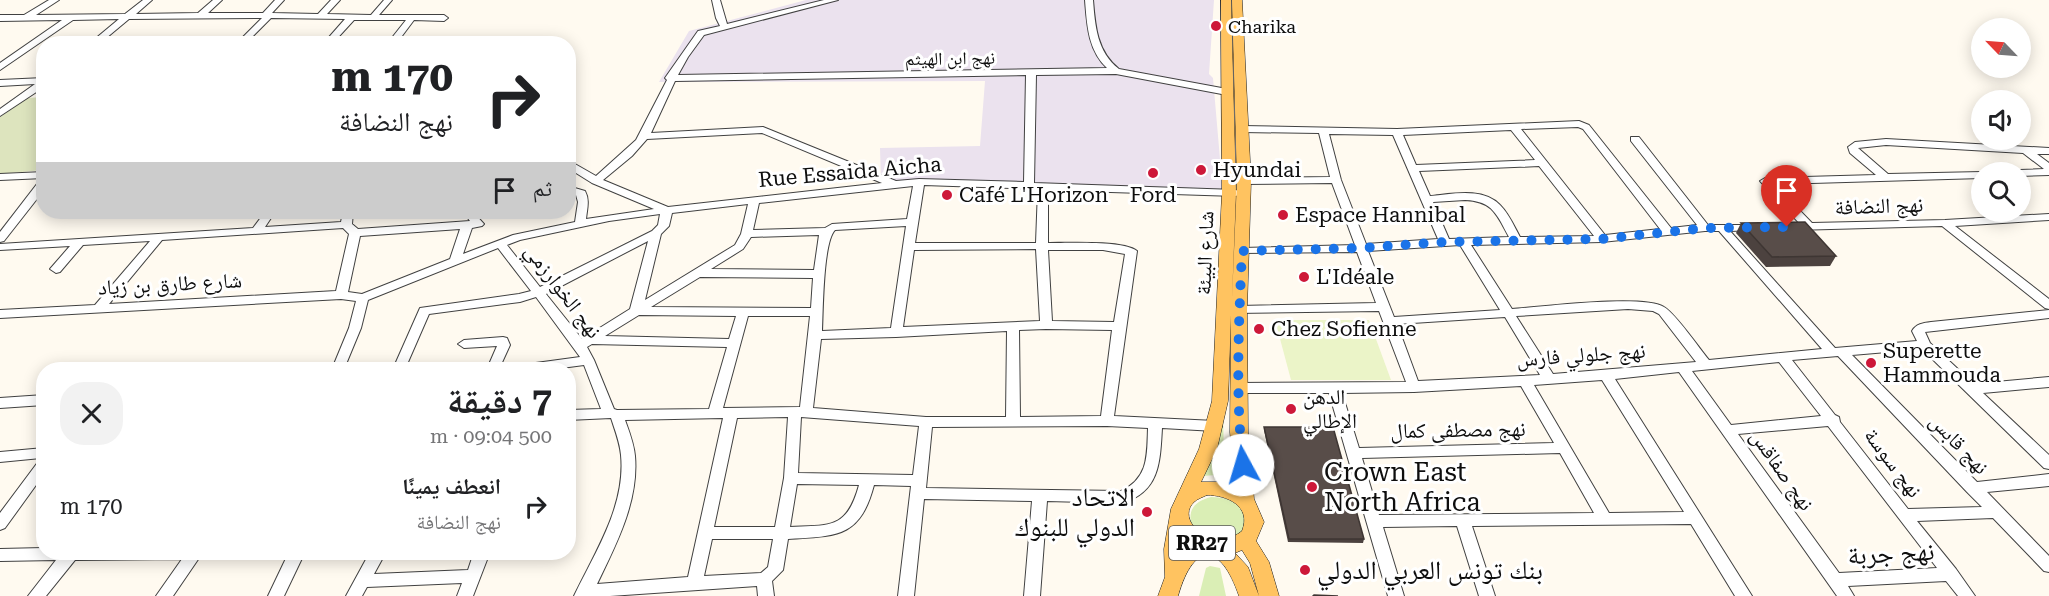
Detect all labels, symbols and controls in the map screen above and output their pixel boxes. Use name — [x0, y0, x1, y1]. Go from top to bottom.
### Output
place label: Charika — [1228, 16, 1296, 37]
north arrow — [1971, 18, 2031, 78]
map controls — [1971, 18, 2031, 222]
marker: Charika — [1209, 19, 1223, 33]
street label: نهج ابن الهيثم — [905, 47, 995, 71]
text: 170 m — [331, 52, 453, 101]
icon: right — [474, 60, 552, 138]
button: sound — [1971, 90, 2031, 150]
text: نهج النضافة — [339, 106, 453, 138]
street label: Rue Essaida Aicha — [757, 152, 943, 192]
place label: Hyundai — [1213, 158, 1302, 182]
button: search — [1971, 162, 2031, 222]
marker: Hyundai — [1194, 163, 1208, 177]
pin — [1761, 165, 1812, 227]
marker: Ford — [1146, 166, 1160, 180]
icon: arrive — [488, 174, 521, 207]
icon: arrive — [1770, 174, 1803, 207]
text: ثم — [533, 176, 552, 201]
place label: Café L'Horizon — [959, 183, 1109, 207]
place label: Ford — [1130, 183, 1177, 207]
marker: Café L'Horizon — [940, 188, 954, 202]
street label: نهج النضافة — [1834, 192, 1924, 221]
place label: Espace Hannibal — [1295, 203, 1466, 227]
marker: Espace Hannibal — [1276, 208, 1290, 222]
street label: شارع البيئة — [1192, 211, 1219, 295]
street label: نهج الخوارزمي — [516, 239, 606, 345]
place label: L'Idéale — [1316, 265, 1394, 289]
street label: شارع طارق بن زياد — [97, 268, 243, 301]
marker: L'Idéale — [1297, 270, 1311, 284]
place label: Chez Sofienne — [1271, 317, 1417, 341]
marker: Chez Sofienne — [1252, 322, 1266, 336]
street label: نهج جلولي فارس — [1516, 339, 1647, 376]
place label: Superette Hammouda — [1883, 339, 2001, 387]
marker: Superette Hammouda — [1864, 356, 1878, 370]
text: 7 دقيقة — [447, 380, 552, 422]
button: close — [60, 382, 123, 445]
place label: الدهن الإطالي — [1303, 385, 1357, 437]
marker: الدهن الإطالي — [1284, 402, 1298, 416]
street label: نهج قابس — [1924, 409, 1993, 480]
street label: نهج مصطفى كمال — [1390, 417, 1526, 444]
text: 500 m · 09:04 — [430, 424, 552, 448]
street label: نهج سوسة — [1859, 424, 1927, 503]
street label: نهج صفاقس — [1745, 425, 1819, 516]
position arrow — [1211, 433, 1275, 497]
place label: Crown East North Africa — [1324, 457, 1480, 517]
text: انعطف يمينًا — [402, 474, 501, 499]
marker: Crown East North Africa — [1305, 480, 1319, 494]
place label: الاتحاد الدولي للبنوك — [1015, 482, 1135, 548]
icon: right — [519, 490, 552, 523]
text: 170 m — [60, 494, 123, 519]
marker: الاتحاد الدولي للبنوك — [1140, 505, 1154, 519]
text: نهج النضافة — [417, 510, 501, 534]
road number: RR27 — [1169, 526, 1235, 560]
street label: نهج جربة — [1847, 536, 1935, 572]
place label: بنك تونس العربي الدولي — [1317, 555, 1543, 591]
marker: بنك تونس العربي الدولي — [1298, 563, 1312, 577]

